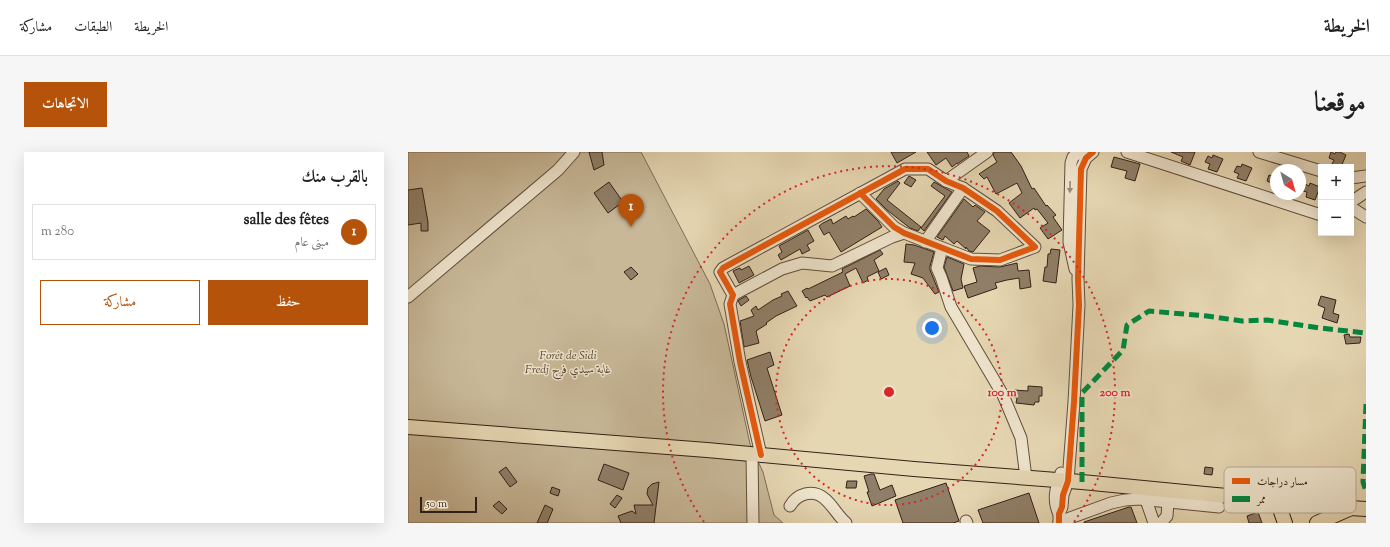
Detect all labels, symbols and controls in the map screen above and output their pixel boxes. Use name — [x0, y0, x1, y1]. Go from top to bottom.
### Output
text: الخريطة — [1324, 14, 1370, 41]
text: مشاركة — [20, 18, 52, 38]
text: الطبقات — [74, 18, 112, 38]
text: الخريطة — [134, 18, 168, 38]
button: الاتجاهات — [24, 82, 107, 127]
text: موقعنا — [1314, 84, 1366, 124]
north arrow — [1270, 164, 1306, 200]
map controls — [1318, 164, 1354, 236]
button: + — [1318, 164, 1354, 200]
text: بالقرب منك — [302, 166, 368, 190]
one-way arrow — [1067, 181, 1073, 194]
pin: 1 — [618, 194, 644, 227]
button: − — [1318, 200, 1354, 236]
text: salle des fêtes — [244, 210, 329, 231]
text: 280 m — [41, 223, 74, 241]
text: 1 — [352, 223, 356, 241]
text: مبنى عام — [295, 234, 329, 252]
button: مشاركة — [40, 280, 200, 325]
button: حفظ — [208, 280, 368, 325]
your location — [922, 318, 942, 338]
park label: Forêt de Sidi Fredj غابة سيدي فرج — [525, 347, 611, 380]
text: 100 m — [986, 384, 1017, 402]
text: 200 m — [1100, 384, 1130, 402]
centre of rings — [882, 385, 896, 399]
legend — [1224, 467, 1356, 513]
text: مسار دراجات — [1257, 474, 1308, 490]
text: ممر — [1256, 492, 1266, 508]
scale bar — [420, 495, 477, 514]
text: 50 m — [426, 496, 447, 512]

